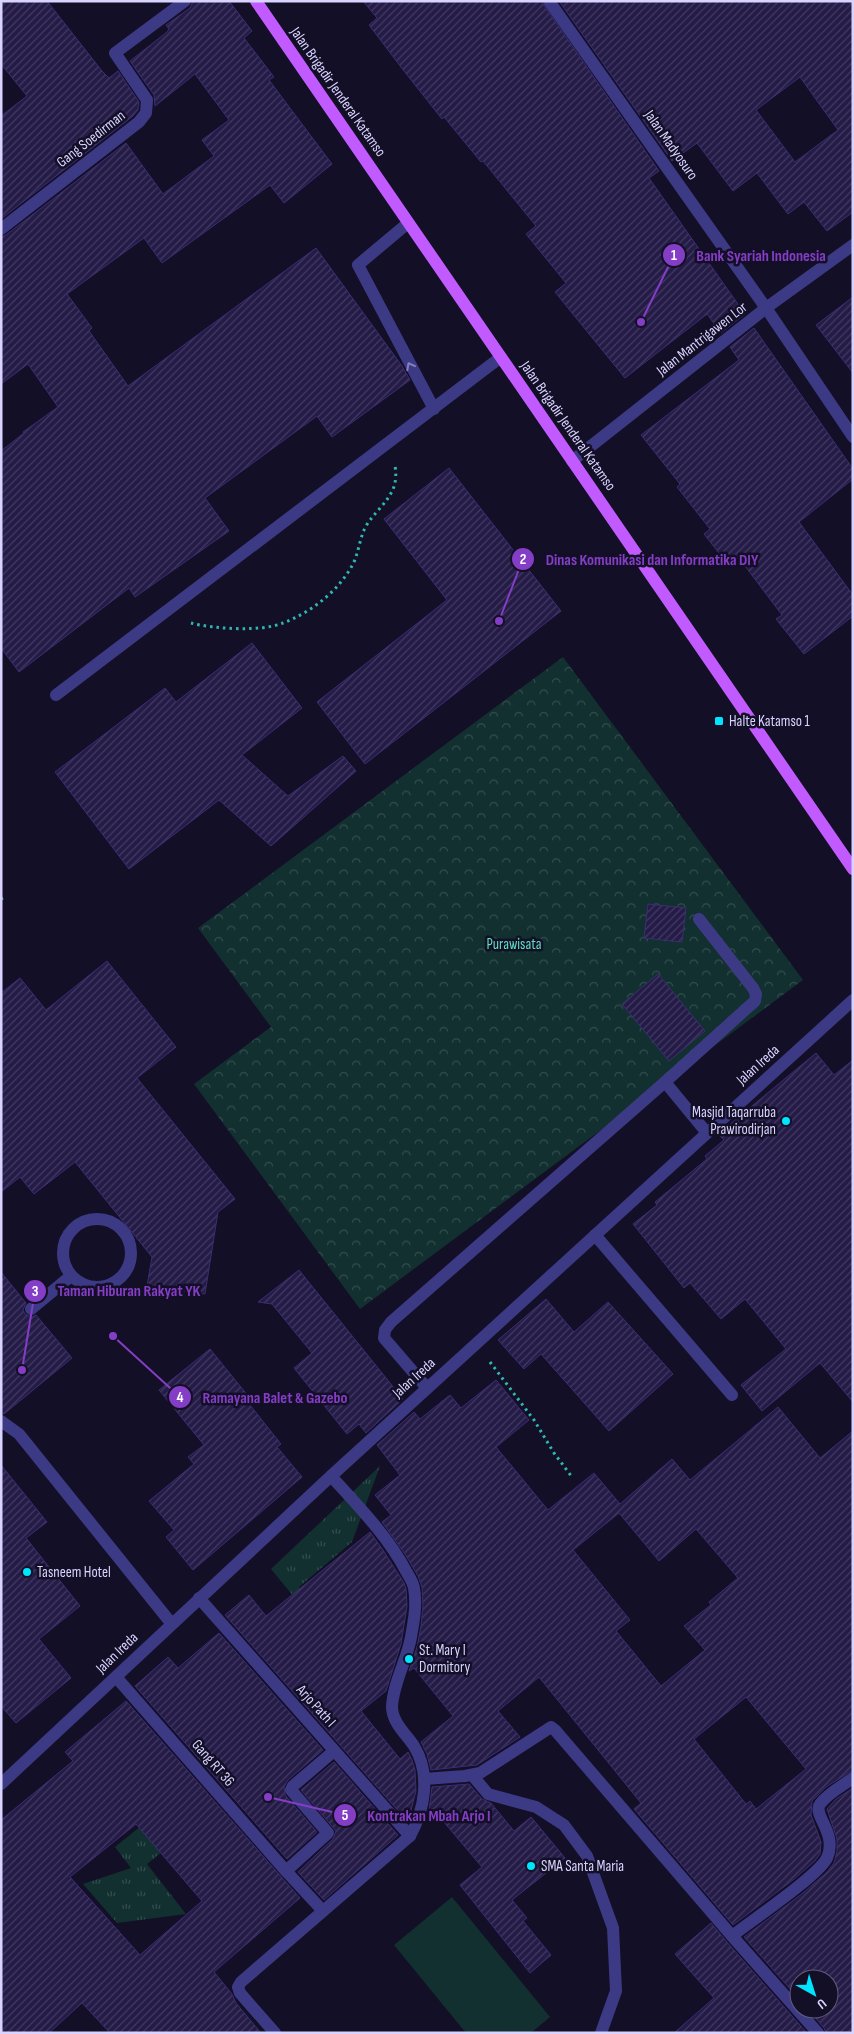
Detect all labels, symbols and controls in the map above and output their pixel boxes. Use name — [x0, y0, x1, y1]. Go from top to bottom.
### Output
street label: Jalan Brigadir Jenderal Katamso — [285, 23, 390, 161]
street label: Gang Soedirman — [53, 106, 129, 172]
street label: Jalan Madyosuro — [639, 106, 702, 184]
callout: Bank Syariah Indonesia — [662, 240, 836, 271]
text: 1 — [671, 246, 677, 265]
text: Bank Syariah Indonesia — [696, 247, 826, 266]
street label: Jalan Mantrigawen Lor — [652, 297, 752, 381]
street label: Jalan Brigadir Jenderal Katamso — [515, 357, 620, 495]
one-way arrow — [407, 362, 417, 371]
callout: Dinas Komunikasi dan Informatika DIY — [510, 544, 768, 575]
text: 2 — [520, 550, 526, 569]
text: Dinas Komunikasi dan Informatika DIY — [546, 551, 759, 570]
place label: Halte Katamso 1 — [729, 712, 810, 731]
marker: Halte Katamso 1 — [713, 715, 725, 727]
park label: Purawisata — [487, 935, 542, 954]
street label: Jalan Ireda — [732, 1041, 784, 1090]
place label: Masjid Taqarruba Prawirodirjan — [692, 1103, 776, 1139]
marker: Masjid Taqarruba Prawirodirjan — [780, 1115, 792, 1127]
callout: Taman Hiburan Rakyat YK — [23, 1275, 211, 1306]
text: 3 — [32, 1282, 39, 1301]
text: Taman Hiburan Rakyat YK — [58, 1282, 201, 1301]
street label: Jalan Ireda — [388, 1354, 440, 1403]
callout: Ramayana Balet & Gazebo — [167, 1382, 357, 1413]
text: 4 — [177, 1388, 184, 1407]
text: Ramayana Balet & Gazebo — [202, 1389, 348, 1408]
place label: Tasneem Hotel — [37, 1563, 111, 1582]
marker: Tasneem Hotel — [21, 1566, 33, 1578]
street label: Jalan Ireda — [91, 1628, 142, 1678]
place label: St. Mary I Dormitory — [419, 1641, 470, 1677]
marker: St. Mary I Dormitory — [403, 1653, 415, 1665]
street label: Arjo Path I — [291, 1680, 340, 1731]
street label: Gang RT 36 — [187, 1736, 239, 1790]
callout: Kontrakan Mbah Arjo I — [333, 1799, 501, 1830]
text: 5 — [342, 1806, 349, 1825]
text: Kontrakan Mbah Arjo I — [367, 1807, 491, 1826]
place label: SMA Santa Maria — [541, 1857, 624, 1876]
marker: SMA Santa Maria — [525, 1860, 537, 1872]
north arrow — [789, 1969, 839, 2019]
text: U — [814, 1995, 830, 2013]

